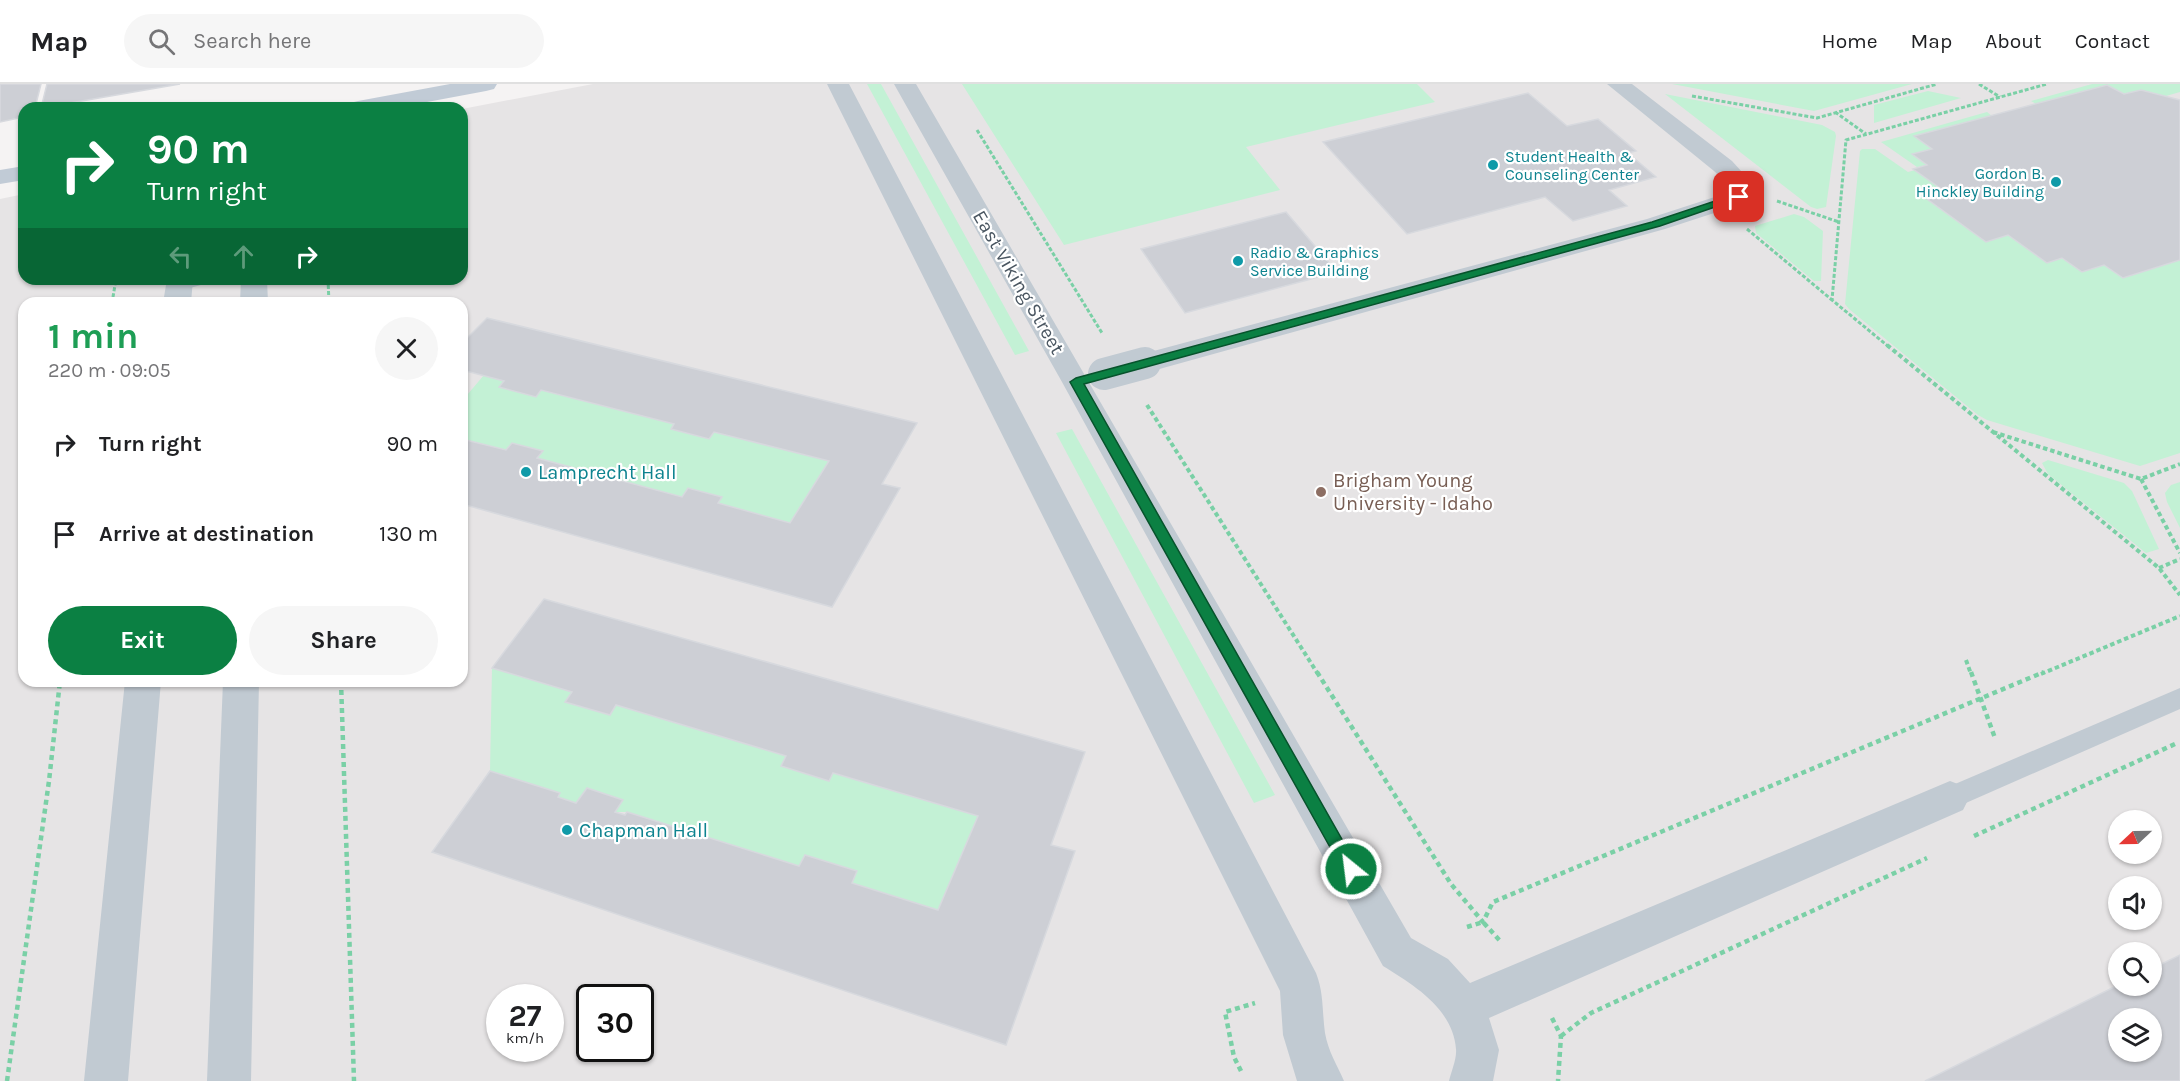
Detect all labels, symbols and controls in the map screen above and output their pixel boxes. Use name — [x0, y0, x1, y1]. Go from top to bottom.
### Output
search box — [124, 14, 544, 68]
text: Map — [30, 25, 88, 58]
icon: search — [145, 25, 178, 58]
text: Search here — [193, 28, 311, 54]
text: Home — [1822, 29, 1878, 53]
text: Map — [1911, 29, 1952, 53]
text: About — [1985, 29, 2042, 53]
text: Contact — [2075, 29, 2150, 53]
text: 90 m — [147, 124, 250, 174]
icon: right — [48, 126, 126, 204]
place label: Student Health & Counseling Center — [1505, 147, 1639, 184]
marker: Student Health & Counseling Center — [1486, 158, 1500, 172]
place label: Gordon B. Hinckley Building — [1916, 164, 2044, 201]
pin — [1713, 171, 1764, 222]
text: Turn right — [147, 175, 267, 207]
marker: Gordon B. Hinckley Building — [2049, 175, 2063, 189]
icon: arrive — [1722, 180, 1755, 213]
street label: East Viking Street — [968, 206, 1069, 359]
icon: left — [164, 240, 197, 273]
icon: ahead — [227, 240, 260, 273]
icon: right — [290, 240, 323, 273]
place label: Radio & Graphics Service Building — [1250, 243, 1379, 280]
marker: Radio & Graphics Service Building — [1231, 254, 1245, 268]
text: 1 min — [48, 315, 138, 357]
button: close — [375, 317, 438, 380]
text: 220 m · 09:05 — [48, 359, 171, 382]
icon: right — [48, 428, 81, 461]
text: Turn right — [99, 431, 202, 457]
text: 90 m — [386, 431, 438, 457]
place label: Lamprecht Hall — [538, 461, 677, 484]
marker: Lamprecht Hall — [519, 465, 533, 479]
place label: Brigham Young University - Idaho — [1333, 469, 1493, 515]
marker: Brigham Young University - Idaho — [1314, 485, 1328, 499]
icon: arrive — [48, 518, 81, 551]
text: Arrive at destination — [99, 521, 314, 547]
text: 130 m — [379, 521, 438, 547]
button: Exit — [48, 606, 237, 675]
button: Share — [249, 606, 438, 675]
north arrow — [2108, 810, 2162, 864]
map controls — [2108, 810, 2162, 1062]
place label: Chapman Hall — [579, 819, 708, 842]
marker: Chapman Hall — [560, 823, 574, 837]
position arrow — [1319, 837, 1383, 901]
button: sound — [2108, 876, 2162, 930]
button: search — [2108, 942, 2162, 996]
speed limit sign: 30 — [576, 984, 654, 1062]
text: 27 — [508, 998, 542, 1034]
button: layers — [2108, 1008, 2162, 1062]
text: km/h — [506, 1029, 544, 1047]

